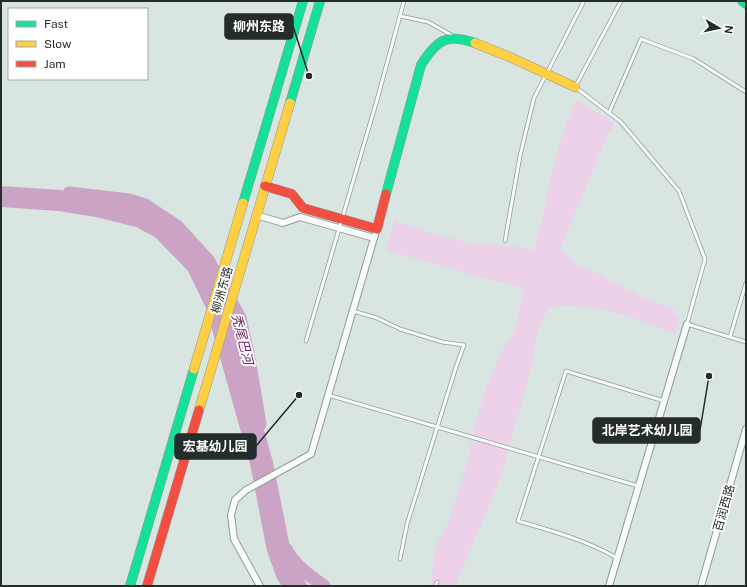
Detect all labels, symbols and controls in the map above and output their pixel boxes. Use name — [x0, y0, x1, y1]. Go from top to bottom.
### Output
legend — [8, 8, 148, 80]
north arrow — [699, 8, 739, 48]
callout: 柳州东路 — [225, 14, 293, 39]
text: Fast — [44, 17, 69, 31]
text: 柳州东路 — [233, 19, 285, 34]
text: N — [722, 24, 735, 35]
text: Slow — [44, 37, 72, 51]
text: Jam — [44, 57, 66, 71]
street label: 柳洲东路 — [209, 265, 235, 315]
water label: 秃尾巴河 — [229, 312, 257, 369]
callout: 北岸艺术幼儿园 — [593, 418, 700, 443]
text: 北岸艺术幼儿园 — [601, 423, 693, 438]
callout: 宏基幼儿园 — [175, 434, 256, 459]
text: 宏基幼儿园 — [182, 439, 248, 454]
street label: 百润西路 — [711, 483, 737, 533]

